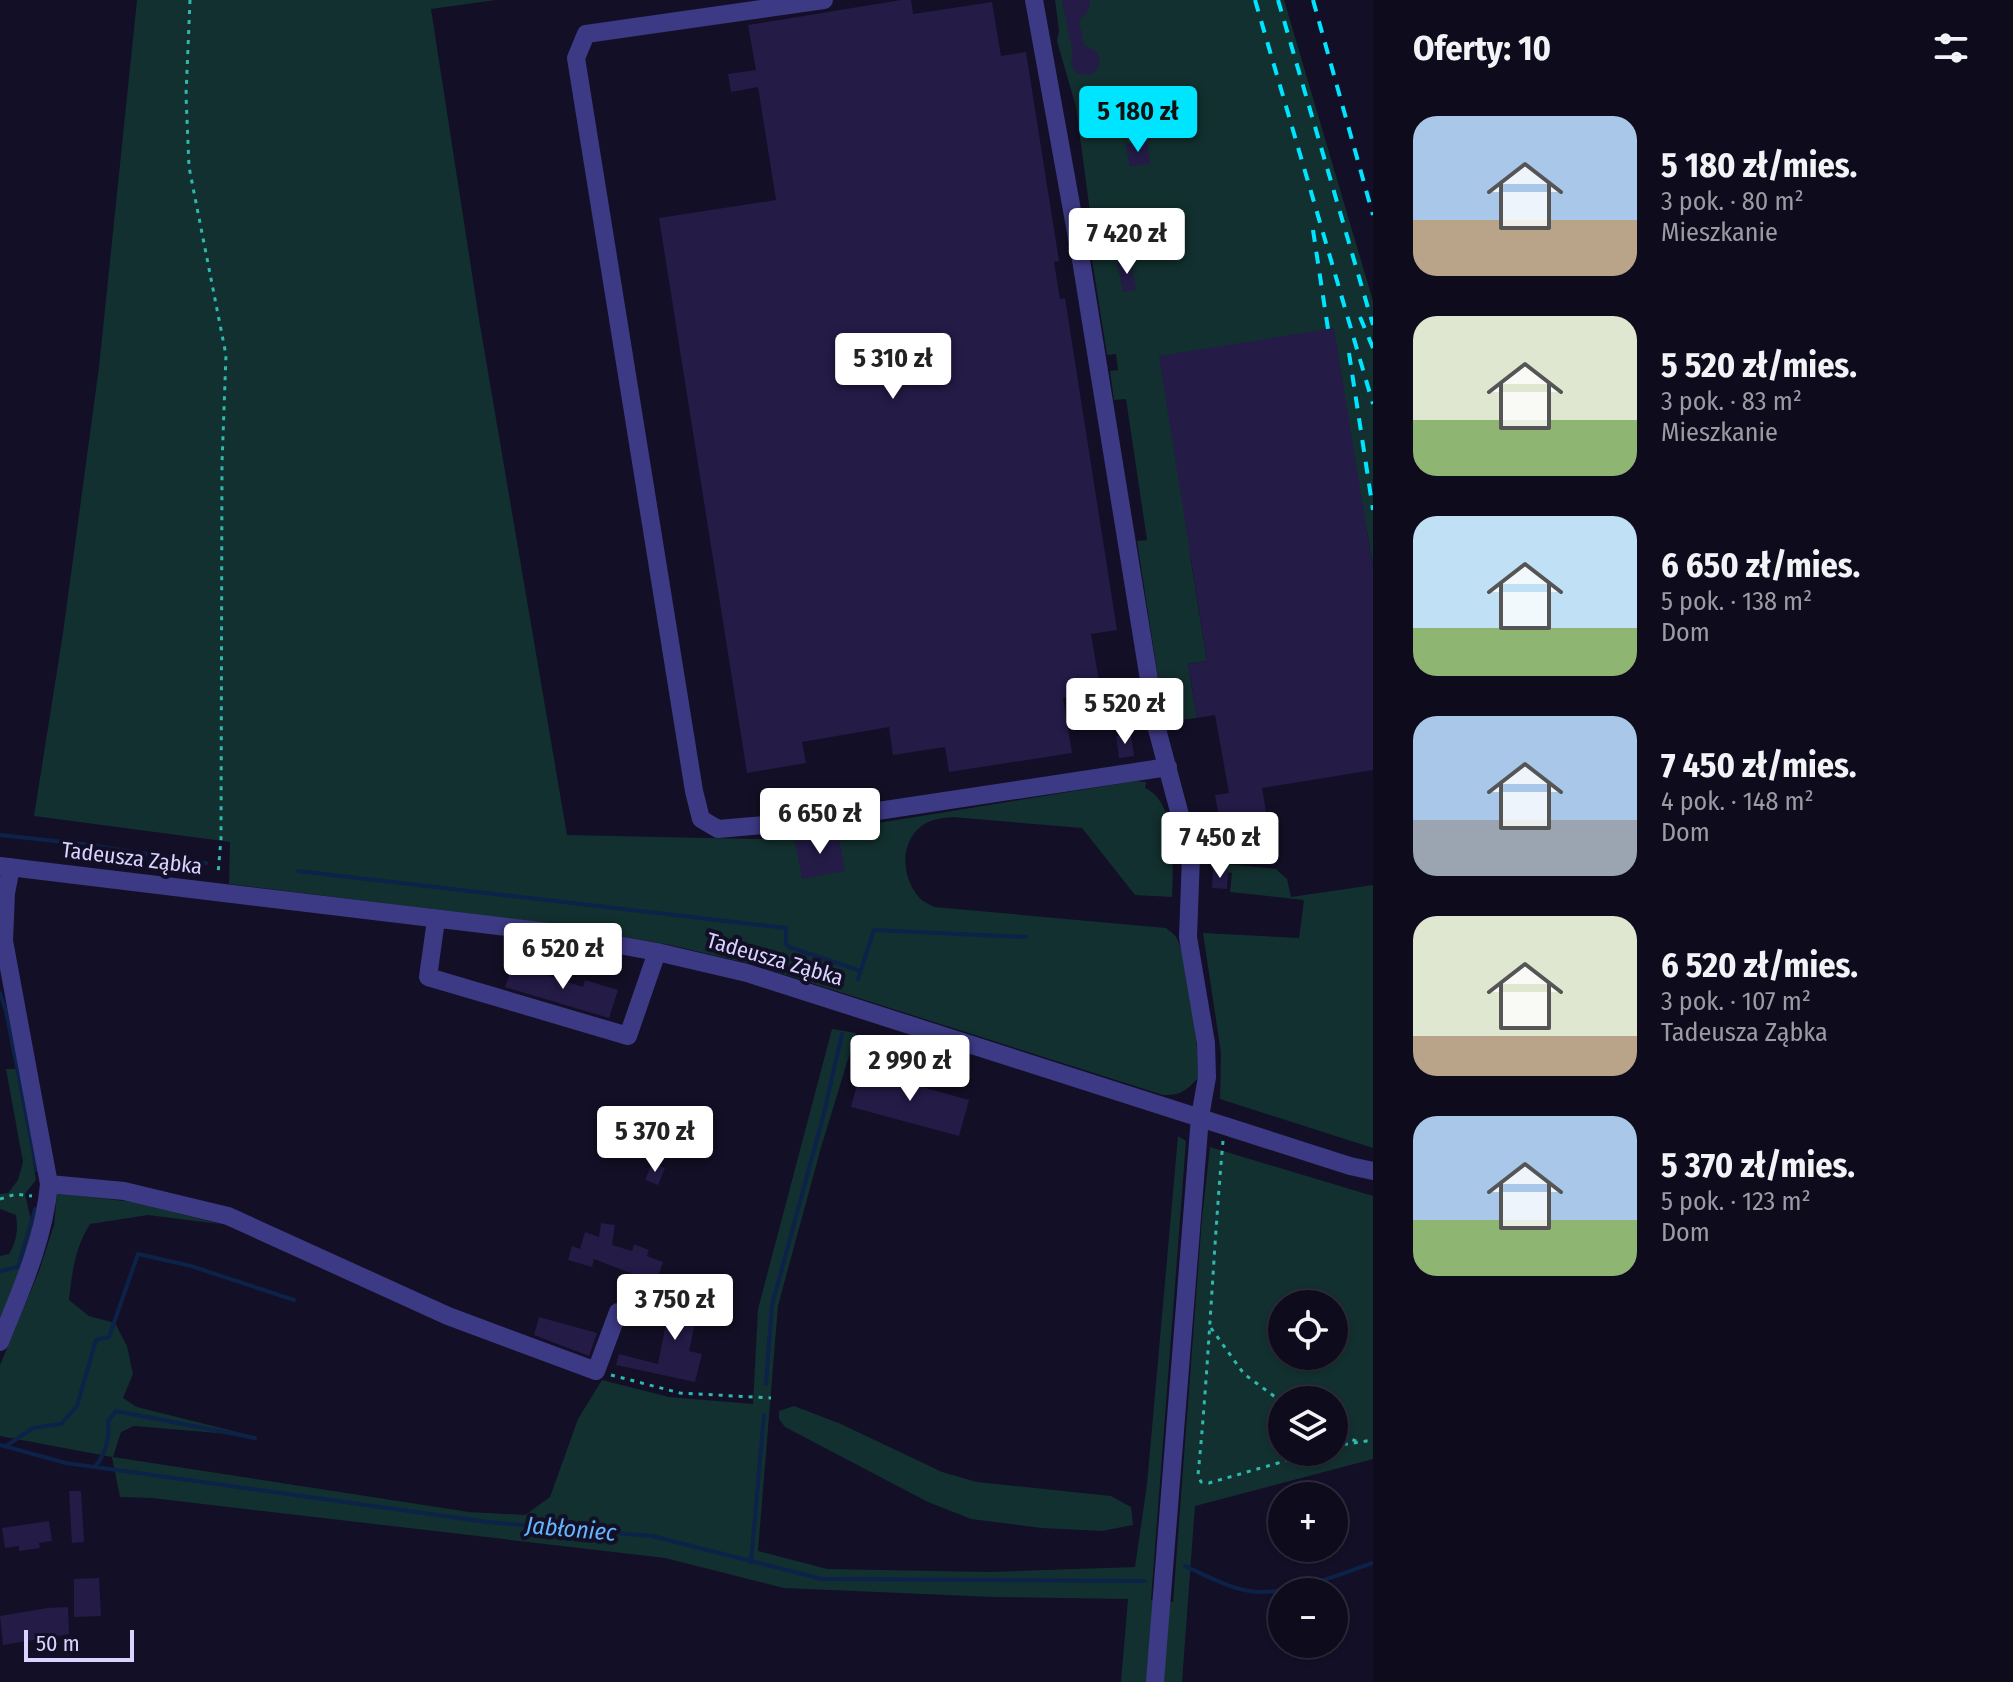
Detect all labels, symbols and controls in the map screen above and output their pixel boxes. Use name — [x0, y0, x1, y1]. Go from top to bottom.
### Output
icon: filters — [1929, 26, 1973, 70]
text: Oferty: 10 — [1413, 28, 1551, 69]
pin: 5 180 zł — [1055, 86, 1221, 154]
text: 5 180 zł — [1097, 96, 1179, 127]
text: 5 180 zł/mies. — [1661, 145, 1857, 186]
icon: home — [1477, 148, 1573, 244]
text: 3 pok. · 80 m² — [1661, 186, 1804, 217]
pin: 7 420 zł — [1044, 208, 1210, 276]
text: Mieszkanie — [1661, 217, 1778, 248]
text: 7 420 zł — [1087, 218, 1167, 249]
pin: 5 310 zł — [810, 333, 976, 401]
text: 5 310 zł — [853, 343, 933, 374]
text: 5 520 zł/mies. — [1661, 345, 1857, 386]
icon: home — [1477, 348, 1573, 444]
text: 3 pok. · 83 m² — [1661, 386, 1802, 417]
text: Mieszkanie — [1661, 417, 1778, 448]
text: 6 650 zł/mies. — [1661, 545, 1860, 586]
icon: home — [1477, 548, 1573, 644]
text: 5 pok. · 138 m² — [1661, 586, 1812, 617]
text: Dom — [1661, 617, 1710, 648]
pin: 5 520 zł — [1042, 678, 1208, 746]
text: 5 520 zł — [1084, 688, 1166, 719]
text: 7 450 zł/mies. — [1661, 745, 1857, 786]
icon: home — [1477, 748, 1573, 844]
text: 4 pok. · 148 m² — [1661, 786, 1814, 817]
pin: 6 650 zł — [737, 788, 903, 856]
text: 6 650 zł — [778, 798, 862, 829]
pin: 7 450 zł — [1137, 812, 1303, 880]
text: Dom — [1661, 817, 1710, 848]
text: 7 450 zł — [1179, 822, 1261, 853]
street label: Tadeusza Ząbka — [60, 836, 204, 880]
pin: 6 520 zł — [480, 923, 646, 991]
street label: Tadeusza Ząbka — [703, 927, 847, 991]
text: 6 520 zł — [522, 933, 604, 964]
text: 6 520 zł/mies. — [1661, 945, 1858, 986]
icon: home — [1477, 948, 1573, 1044]
text: 3 pok. · 107 m² — [1661, 986, 1811, 1017]
text: Tadeusza Ząbka — [1661, 1017, 1828, 1048]
pin: 2 990 zł — [827, 1035, 993, 1103]
text: 2 990 zł — [868, 1045, 952, 1076]
pin: 5 370 zł — [572, 1106, 738, 1174]
text: 5 370 zł — [615, 1116, 695, 1147]
text: 5 370 zł/mies. — [1661, 1145, 1855, 1186]
icon: home — [1477, 1148, 1573, 1244]
text: 5 pok. · 123 m² — [1661, 1186, 1811, 1217]
text: Dom — [1661, 1217, 1710, 1248]
pin: 3 750 zł — [592, 1274, 758, 1342]
text: 3 750 zł — [635, 1284, 715, 1315]
map controls — [1268, 1290, 1348, 1658]
button: locate — [1268, 1290, 1348, 1370]
button: layers — [1268, 1386, 1348, 1466]
button: + — [1268, 1482, 1348, 1562]
water label: Jabłoniec — [523, 1511, 618, 1547]
button: − — [1268, 1578, 1348, 1658]
scale bar — [24, 1626, 134, 1662]
text: 50 m — [36, 1630, 80, 1657]

